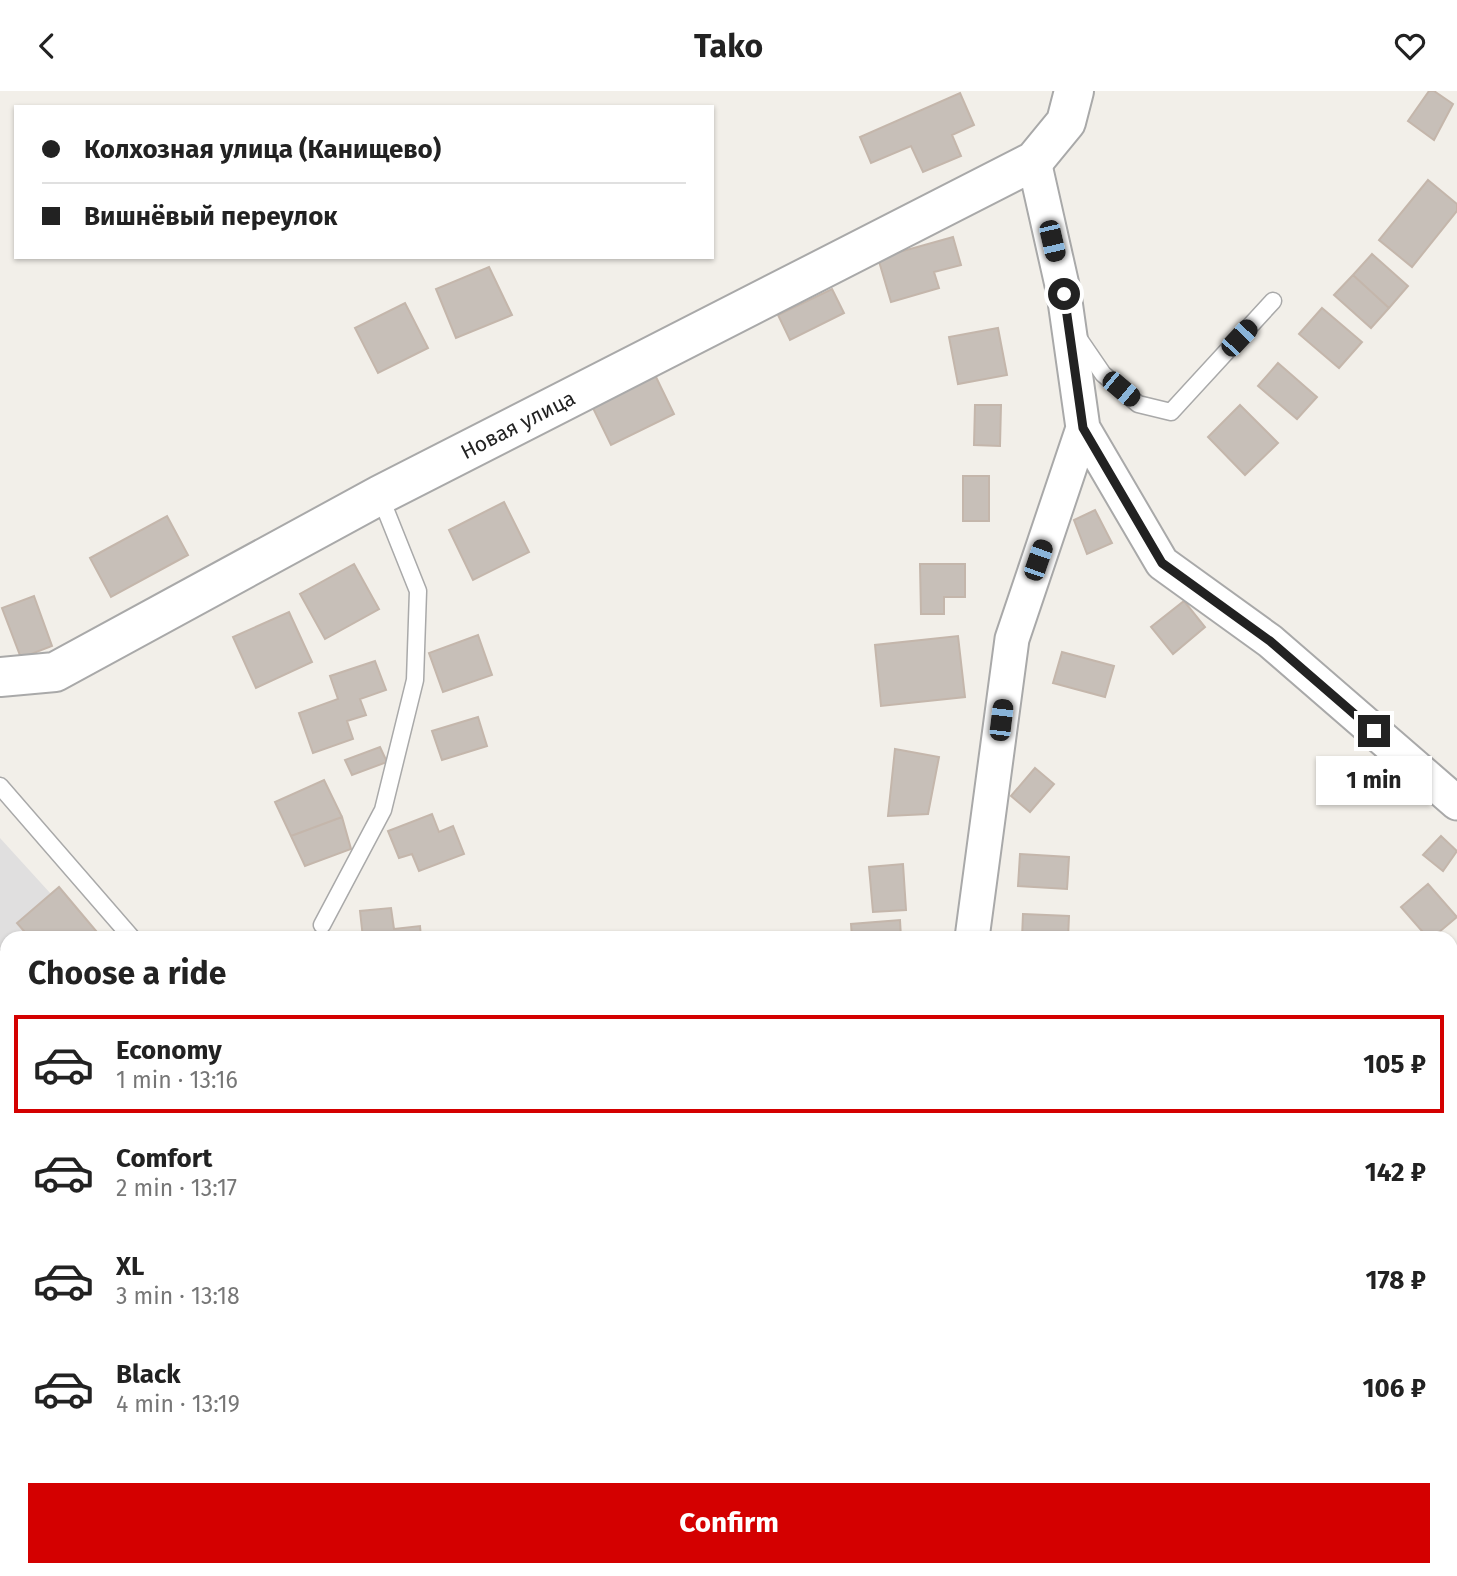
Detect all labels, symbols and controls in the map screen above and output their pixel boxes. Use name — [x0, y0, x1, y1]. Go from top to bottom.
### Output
icon: back — [28, 27, 66, 65]
text: Tako — [694, 27, 763, 65]
icon: heart — [1391, 27, 1429, 65]
text: Колхозная улица (Канищево) — [84, 134, 441, 165]
text: Вишнёвый переулок — [84, 201, 338, 232]
car — [1038, 218, 1067, 264]
route start — [1048, 278, 1080, 310]
car — [1217, 315, 1262, 361]
car — [1099, 367, 1144, 411]
street label: Новая улица — [456, 385, 580, 465]
car — [1022, 537, 1055, 583]
car — [989, 698, 1014, 742]
route end — [1358, 715, 1390, 747]
callout: 1 min — [1316, 755, 1432, 805]
text: 1 min — [1346, 766, 1402, 794]
text: Choose a ride — [28, 954, 226, 992]
icon: car — [32, 1033, 95, 1096]
text: Economy — [116, 1035, 222, 1066]
text: 105 ₽ — [1363, 1049, 1426, 1080]
text: 1 min · 13:16 — [116, 1066, 238, 1094]
icon: car — [32, 1141, 95, 1204]
text: Comfort — [116, 1143, 212, 1174]
text: 142 ₽ — [1365, 1157, 1426, 1188]
text: 2 min · 13:17 — [116, 1174, 237, 1202]
icon: car — [32, 1249, 95, 1312]
text: XL — [116, 1251, 144, 1282]
text: 178 ₽ — [1365, 1265, 1426, 1296]
text: 3 min · 13:18 — [116, 1282, 240, 1310]
icon: car — [32, 1357, 95, 1420]
text: Black — [116, 1359, 181, 1390]
text: 106 ₽ — [1362, 1373, 1426, 1404]
text: 4 min · 13:19 — [116, 1390, 240, 1418]
button: Confirm — [28, 1483, 1430, 1563]

